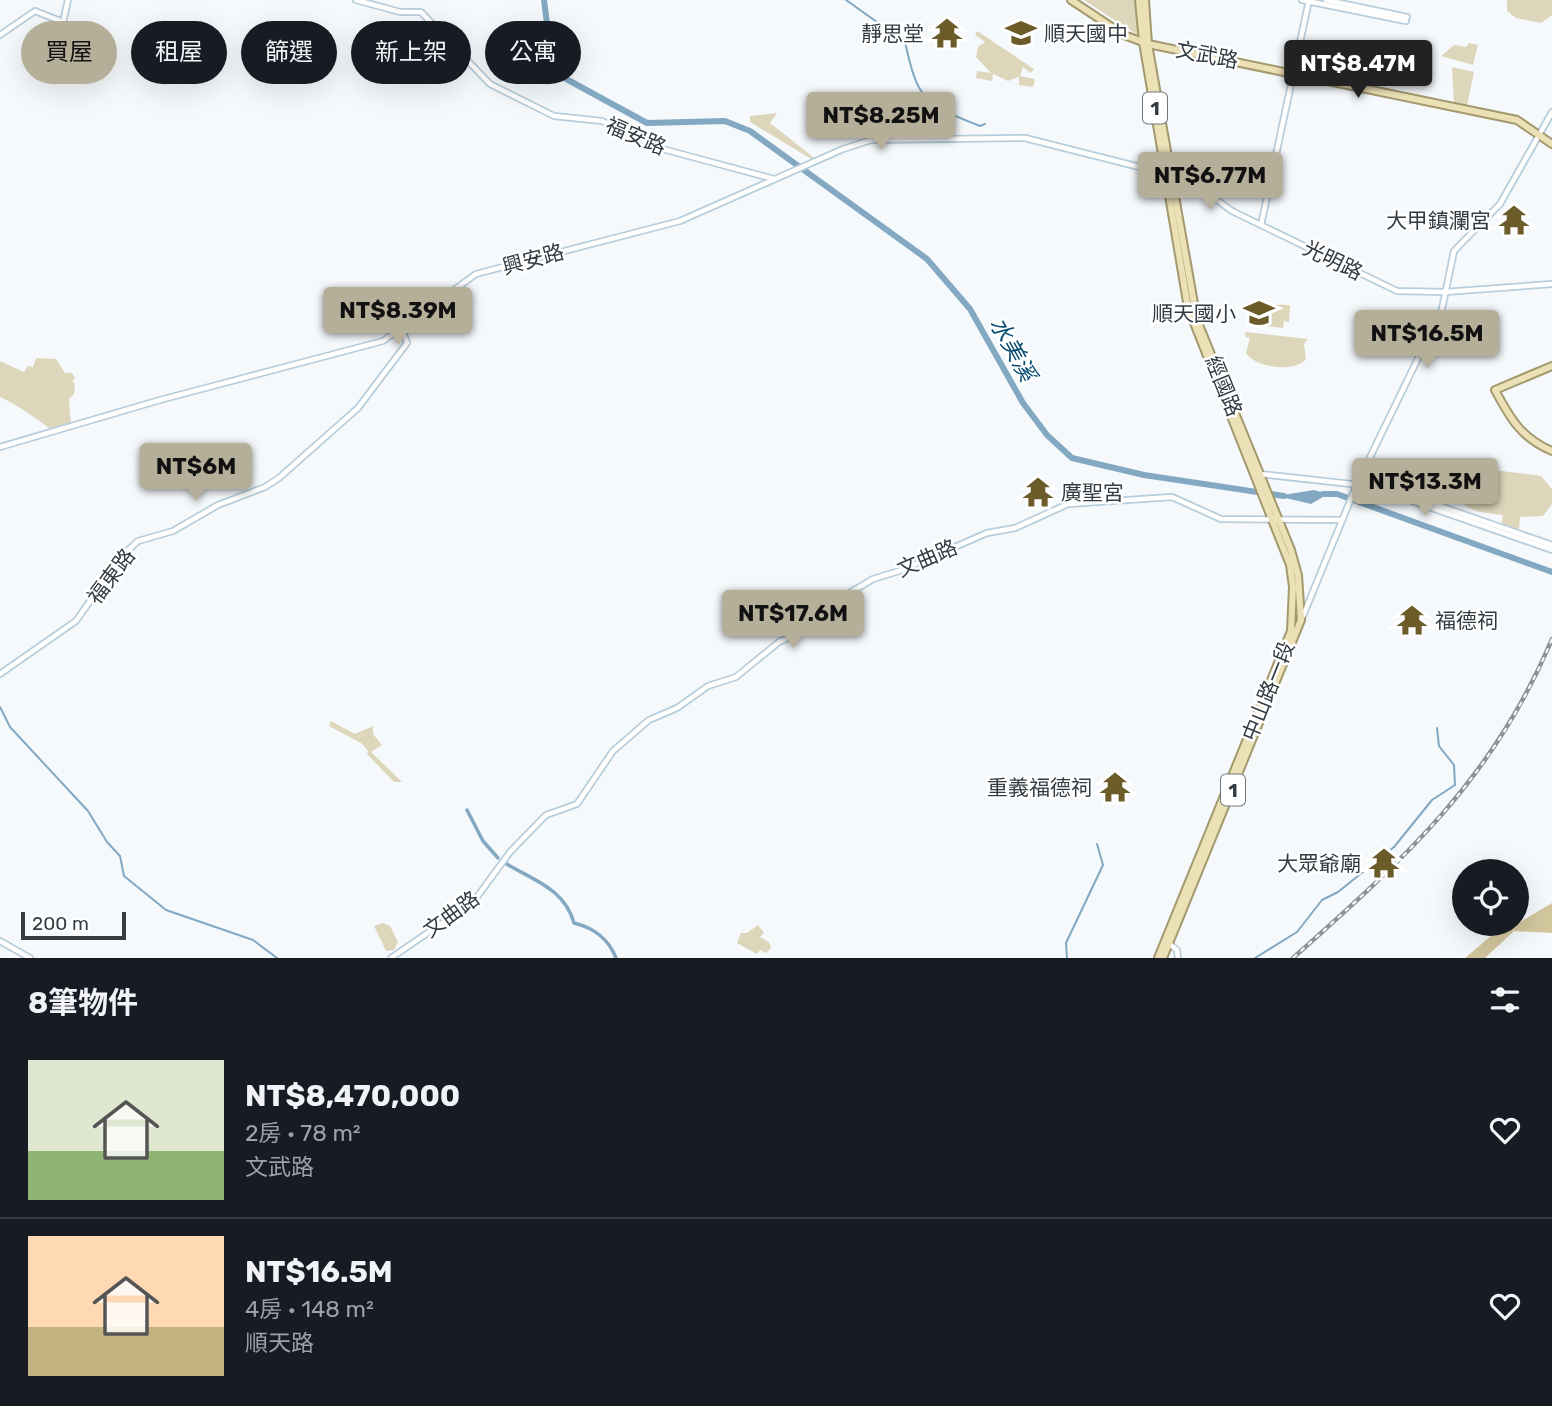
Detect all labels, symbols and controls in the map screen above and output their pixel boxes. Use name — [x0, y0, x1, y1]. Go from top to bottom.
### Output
temple icon: 靜思堂 — [930, 16, 964, 50]
school or university icon: 順天國中 — [1004, 16, 1038, 50]
chip: 買屋 — [21, 21, 117, 84]
chip: 租屋 — [131, 21, 227, 84]
chip: 篩選 — [241, 21, 337, 84]
chip: 新上架 — [351, 21, 471, 84]
chip: 公寓 — [485, 21, 581, 84]
place label: 靜思堂 — [861, 21, 924, 46]
place label: 順天國中 — [1044, 21, 1128, 46]
street label: 文武路 — [1174, 37, 1240, 73]
pin: NT$8.47M — [1286, 41, 1430, 100]
text: NT$8.47M — [1300, 49, 1416, 77]
pin: NT$8.25M — [809, 92, 953, 152]
road number: 1 — [1143, 92, 1167, 124]
text: NT$8.25M — [822, 101, 940, 129]
street label: 福安路 — [602, 112, 670, 160]
pin: NT$6.77M — [1138, 152, 1282, 212]
text: NT$6.77M — [1154, 161, 1266, 189]
temple icon: 大甲鎮瀾宮 — [1497, 203, 1531, 237]
place label: 大甲鎮瀾宮 — [1386, 208, 1491, 233]
street label: 光明路 — [1299, 235, 1367, 285]
street label: 興安路 — [499, 239, 567, 279]
pin: NT$8.39M — [326, 288, 470, 347]
text: NT$8.39M — [339, 296, 457, 324]
school or university icon: 順天國小 — [1242, 296, 1276, 330]
place label: 順天國小 — [1152, 301, 1236, 326]
pin: NT$16.5M — [1355, 310, 1499, 370]
water label: 水美溪 — [984, 312, 1043, 389]
text: NT$16.5M — [1370, 319, 1484, 347]
street label: 經國路 — [1201, 352, 1247, 420]
pin: NT$6M — [147, 444, 245, 503]
text: NT$6M — [156, 452, 236, 480]
pin: NT$13.3M — [1353, 458, 1497, 518]
text: NT$13.3M — [1368, 467, 1482, 495]
temple icon: 廣聖宮 — [1021, 475, 1055, 509]
place label: 廣聖宮 — [1061, 480, 1124, 505]
street label: 文曲路 — [893, 534, 961, 582]
street label: 福東路 — [82, 543, 140, 609]
pin: NT$17.6M — [721, 590, 865, 650]
text: NT$17.6M — [738, 599, 848, 627]
temple icon: 福德祠 — [1395, 603, 1429, 637]
place label: 福德祠 — [1435, 608, 1498, 633]
street label: 中山路一段 — [1237, 638, 1299, 744]
temple icon: 重義福德祠 — [1098, 770, 1132, 804]
place label: 重義福德祠 — [987, 775, 1092, 800]
road number: 1 — [1221, 775, 1245, 806]
temple icon: 大眾爺廟 — [1367, 846, 1401, 880]
place label: 大眾爺廟 — [1277, 851, 1361, 876]
map controls — [1452, 859, 1529, 936]
button: locate — [1452, 859, 1529, 936]
street label: 文曲路 — [418, 885, 484, 943]
scale bar — [21, 909, 126, 941]
text: 200 m — [32, 912, 89, 935]
icon: filters — [1486, 981, 1524, 1019]
text: 8筆物件 — [28, 985, 138, 1021]
text: NT$8,470,000 — [245, 1078, 460, 1114]
icon: home — [84, 1088, 168, 1172]
icon: heart — [1486, 1111, 1524, 1149]
text: 2房 · 78 m² — [245, 1119, 361, 1147]
text: 文武路 — [245, 1153, 314, 1181]
text: NT$16.5M — [245, 1254, 393, 1290]
icon: home — [84, 1264, 168, 1348]
icon: heart — [1486, 1287, 1524, 1325]
text: 4房 · 148 m² — [245, 1295, 374, 1323]
text: 順天路 — [245, 1329, 314, 1357]

